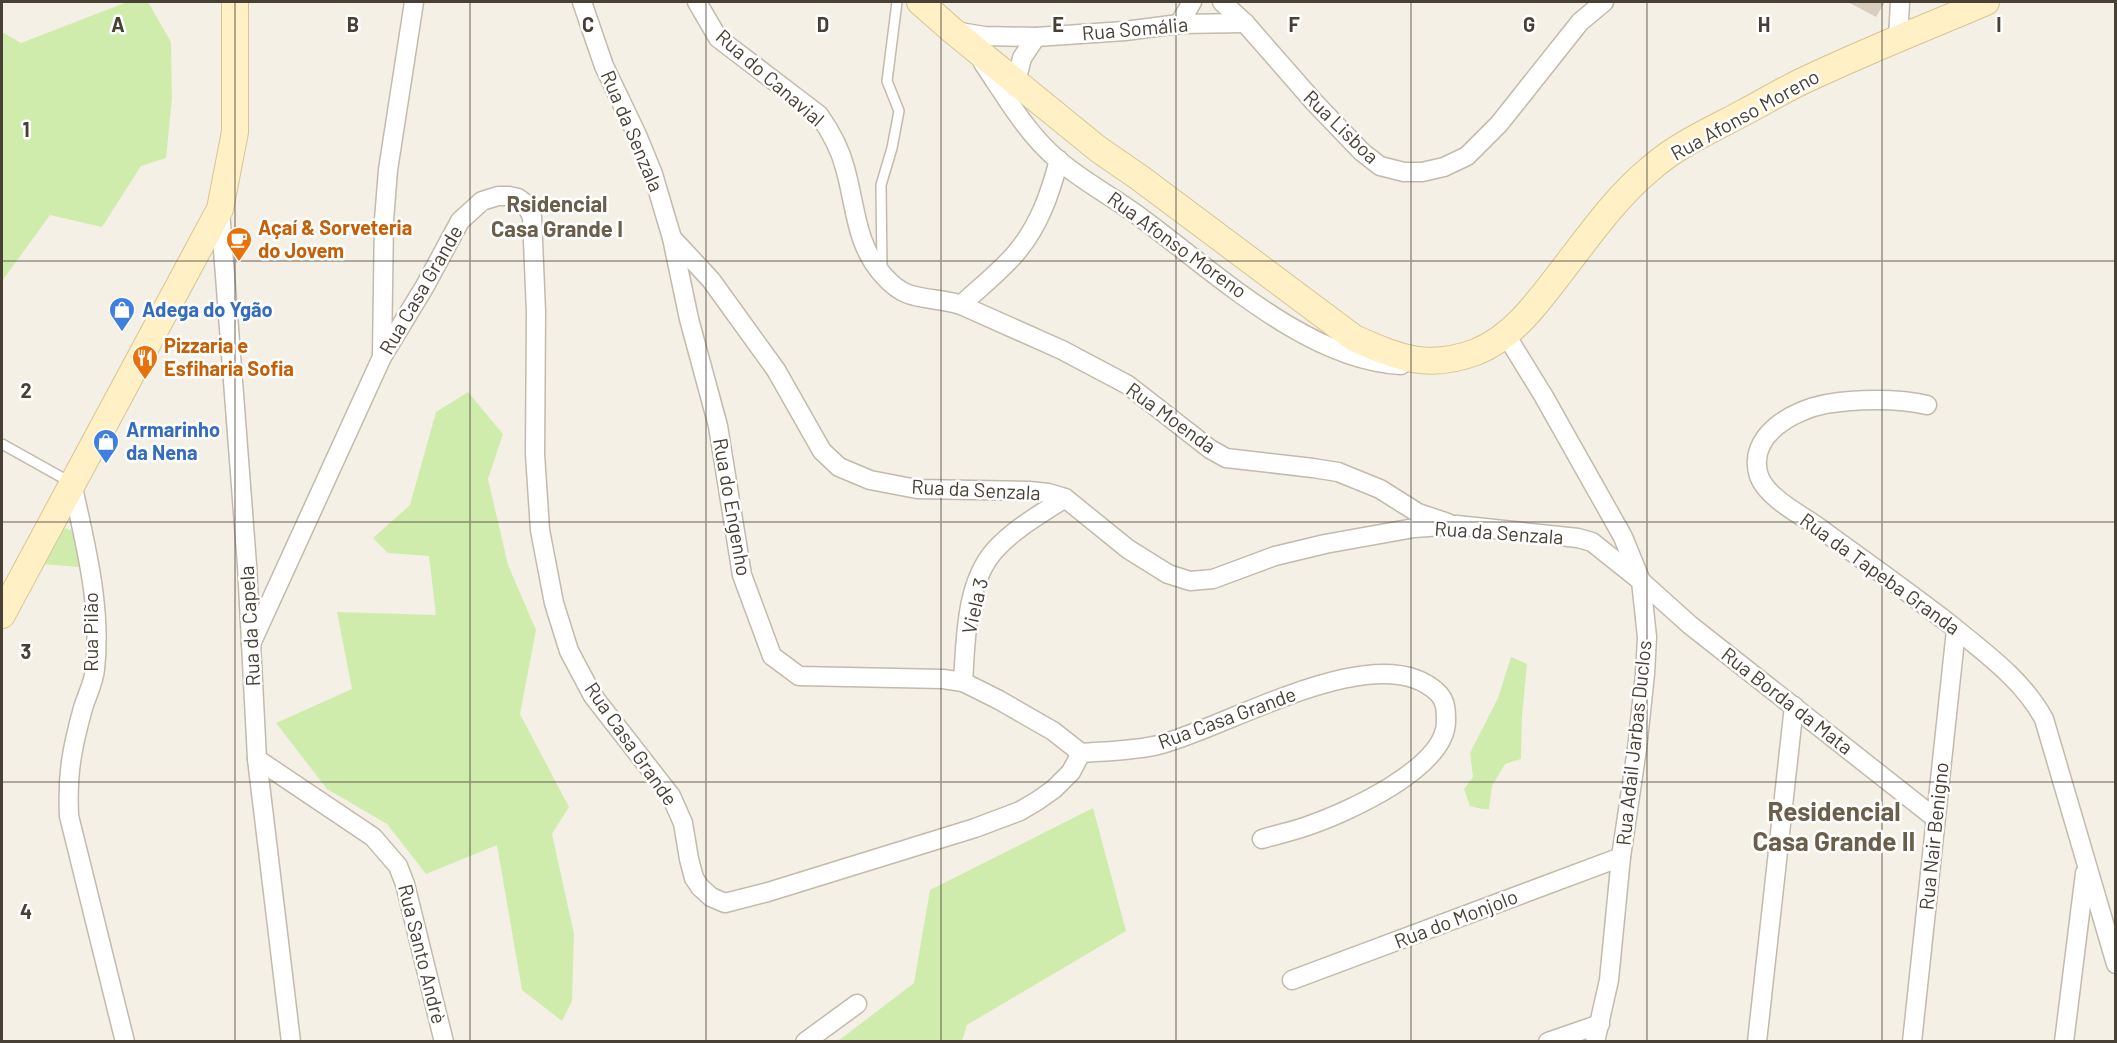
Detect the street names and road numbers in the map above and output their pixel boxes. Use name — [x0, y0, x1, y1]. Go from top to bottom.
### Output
street label: Rua Somália — [1081, 11, 1189, 45]
street label: Rua do Canavial — [712, 24, 830, 131]
street label: Rua Afonso Moreno — [1666, 63, 1823, 165]
street label: Rua da Senzala — [597, 66, 669, 195]
street label: Rua Lisboa — [1299, 85, 1384, 168]
street label: Rua Afonso Moreno — [1103, 186, 1252, 303]
street label: Rua Casa Grande — [373, 221, 467, 358]
street label: Rua Moenda — [1122, 377, 1221, 458]
street label: Rua do Engenho — [709, 436, 757, 578]
street label: Rua da Senzala — [911, 474, 1041, 504]
street label: Rua da Tapeba Granda — [1796, 507, 1965, 639]
street label: Rua da Senzala — [1434, 516, 1564, 548]
street label: Rua da Capela — [234, 565, 264, 687]
street label: Viela 3 — [956, 575, 992, 636]
street label: Rua Pilão — [78, 592, 102, 672]
street label: Rua Adail Jarbas Duclos — [1610, 639, 1656, 847]
street label: Rua Borda da Mata — [1717, 641, 1858, 759]
street label: Rua Casa Grande — [580, 677, 683, 810]
street label: Rua Casa Grande — [1154, 681, 1299, 753]
street label: Rua Nair Benigno — [1913, 761, 1953, 911]
street label: Rua Santo Andrè — [394, 881, 452, 1026]
street label: Rua do Monjolo — [1391, 884, 1521, 953]

